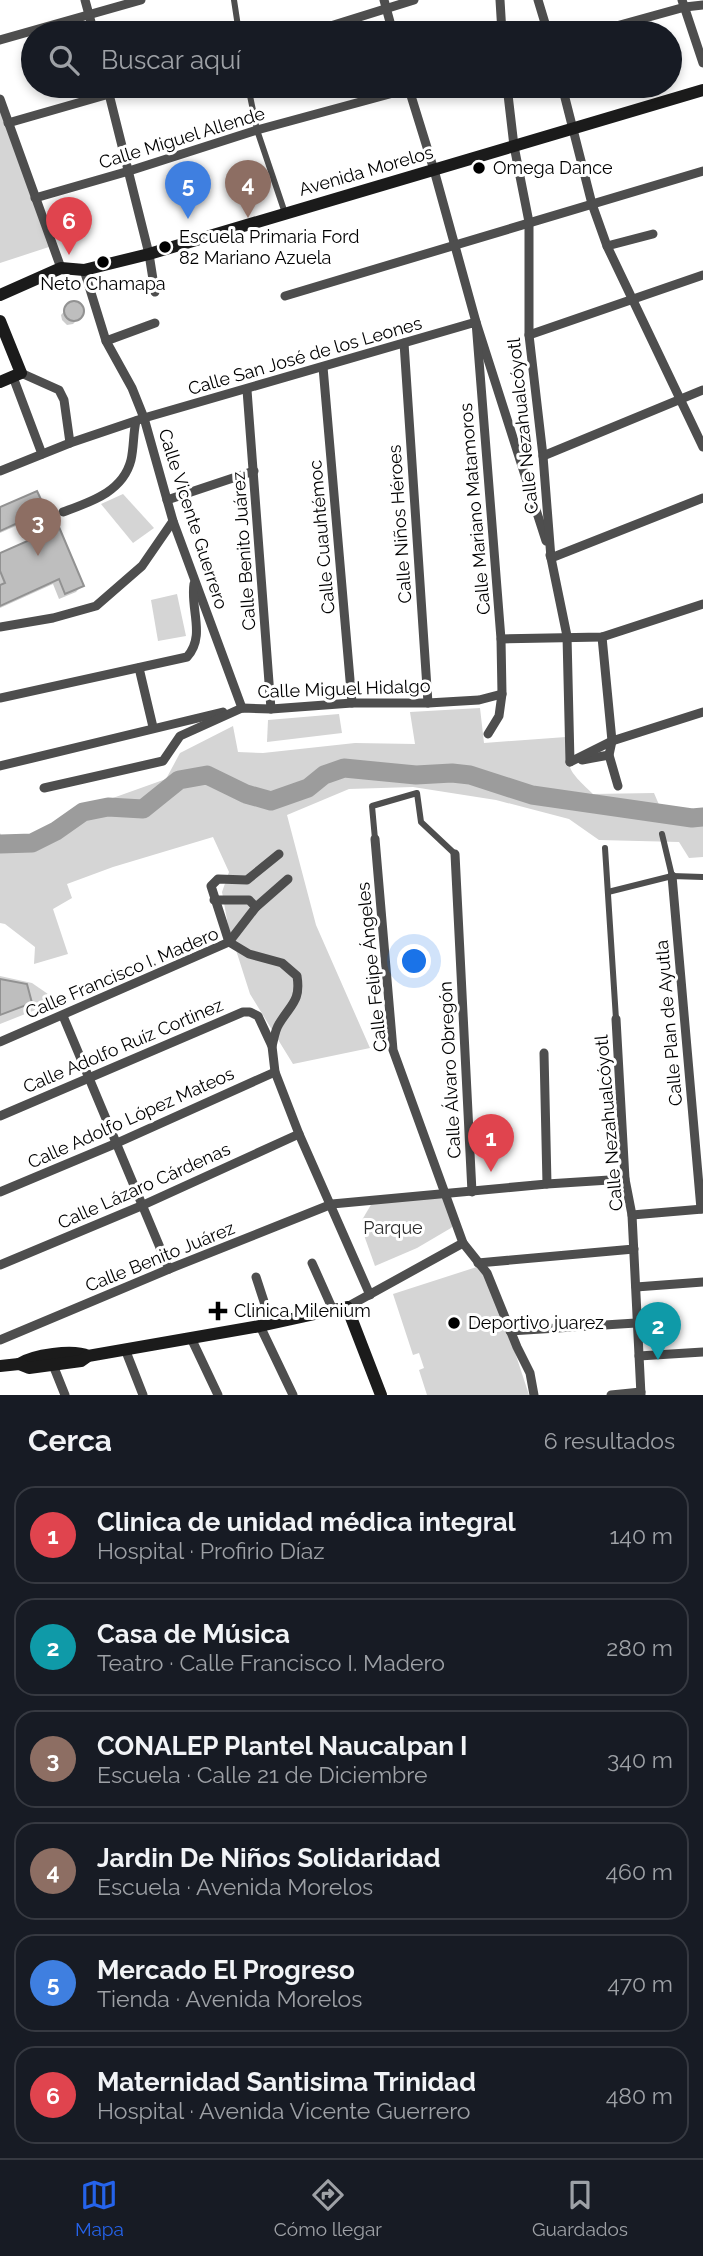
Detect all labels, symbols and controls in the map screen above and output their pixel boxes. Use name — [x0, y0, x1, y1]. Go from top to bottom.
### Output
search box — [21, 21, 682, 98]
icon: search — [45, 41, 83, 79]
text: Buscar aquí — [101, 45, 241, 75]
street label: Calle Miguel Allende — [96, 102, 268, 173]
street label: Avenida Morelos — [296, 141, 436, 200]
place label: Omega Dance — [493, 157, 613, 178]
pin: 4 — [225, 160, 271, 218]
marker: Omega Dance — [471, 160, 487, 176]
pin: 5 — [165, 161, 211, 219]
pin: 6 — [46, 197, 92, 255]
place label: Escuela Primaria Ford 82 Mariano Azuela — [179, 226, 359, 268]
marker: Escuela Primaria Ford 82 Mariano Azuela — [157, 239, 173, 255]
marker: Neto Chamapa — [95, 254, 111, 270]
place label: Neto Chamapa — [40, 273, 166, 294]
street label: Calle San José de los Leones — [186, 312, 424, 399]
street label: Calle Nezahualcóyotl — [503, 337, 542, 515]
street label: Calle Mariano Matamoros — [455, 402, 494, 616]
street label: Calle Vicente Guerrero — [154, 426, 233, 612]
street label: Calle Niños Héroes — [383, 444, 416, 604]
street label: Calle Cuauhtémoc — [304, 459, 339, 615]
street label: Calle Benito Juárez — [227, 471, 260, 631]
pin: 3 — [15, 498, 61, 556]
street label: Calle Miguel Hidalgo — [257, 675, 431, 702]
street label: Calle Felipe Ángeles — [351, 881, 391, 1053]
street label: Calle Francisco I. Madero — [22, 922, 222, 1023]
street label: Calle Plan de Ayutla — [651, 939, 686, 1107]
your location — [397, 944, 431, 978]
street label: Calle Álvaro Obregón — [433, 981, 465, 1159]
street label: Calle Adolfo Ruíz Cortinez — [20, 994, 226, 1097]
street label: Calle Nezahualcóyotl — [590, 1034, 627, 1212]
street label: Calle Adolfo López Mateos — [24, 1062, 237, 1173]
pin: 1 — [468, 1114, 514, 1172]
street label: Calle Lázaro Cárdenas — [54, 1138, 233, 1233]
street label: Calle Benito Juárez — [82, 1217, 238, 1296]
park label: Parque — [363, 1217, 423, 1238]
place label: Clinica Milenium — [234, 1300, 371, 1321]
marker: Clinica Milenium — [208, 1301, 228, 1321]
pin: 2 — [635, 1302, 681, 1360]
place label: Deportivo juarez — [468, 1312, 604, 1333]
marker: Deportivo juarez — [446, 1315, 462, 1331]
text: Cerca — [28, 1423, 112, 1458]
text: 6 resultados — [544, 1427, 675, 1454]
text: Clinica de unidad médica integral — [97, 1507, 516, 1537]
text: 1 — [47, 1522, 59, 1549]
text: 140 m — [610, 1522, 673, 1549]
text: Hospital · Profirio Díaz — [97, 1537, 325, 1564]
text: Casa de Música — [97, 1619, 290, 1649]
text: 2 — [47, 1634, 59, 1661]
text: 280 m — [606, 1634, 673, 1661]
text: Teatro · Calle Francisco I. Madero — [97, 1649, 445, 1676]
text: CONALEP Plantel Naucalpan I — [97, 1731, 468, 1761]
text: 3 — [47, 1746, 59, 1773]
text: 340 m — [607, 1746, 673, 1773]
text: Escuela · Calle 21 de Diciembre — [97, 1761, 427, 1788]
text: Jardin De Niños Solidaridad — [97, 1843, 441, 1873]
text: 4 — [46, 1858, 60, 1885]
text: 460 m — [605, 1858, 673, 1885]
text: Escuela · Avenida Morelos — [97, 1873, 373, 1900]
text: Mercado El Progreso — [97, 1955, 355, 1985]
text: 5 — [47, 1970, 59, 1997]
text: 470 m — [607, 1970, 673, 1997]
text: Tienda · Avenida Morelos — [97, 1985, 362, 2012]
text: Maternidad Santisima Trinidad — [97, 2067, 476, 2097]
text: 6 — [46, 2082, 60, 2109]
text: 480 m — [606, 2082, 673, 2109]
text: Hospital · Avenida Vicente Guerrero — [97, 2097, 471, 2124]
tab: Mapa — [75, 2176, 124, 2240]
tab: Cómo llegar — [274, 2176, 382, 2240]
tab: Guardados — [532, 2176, 628, 2240]

